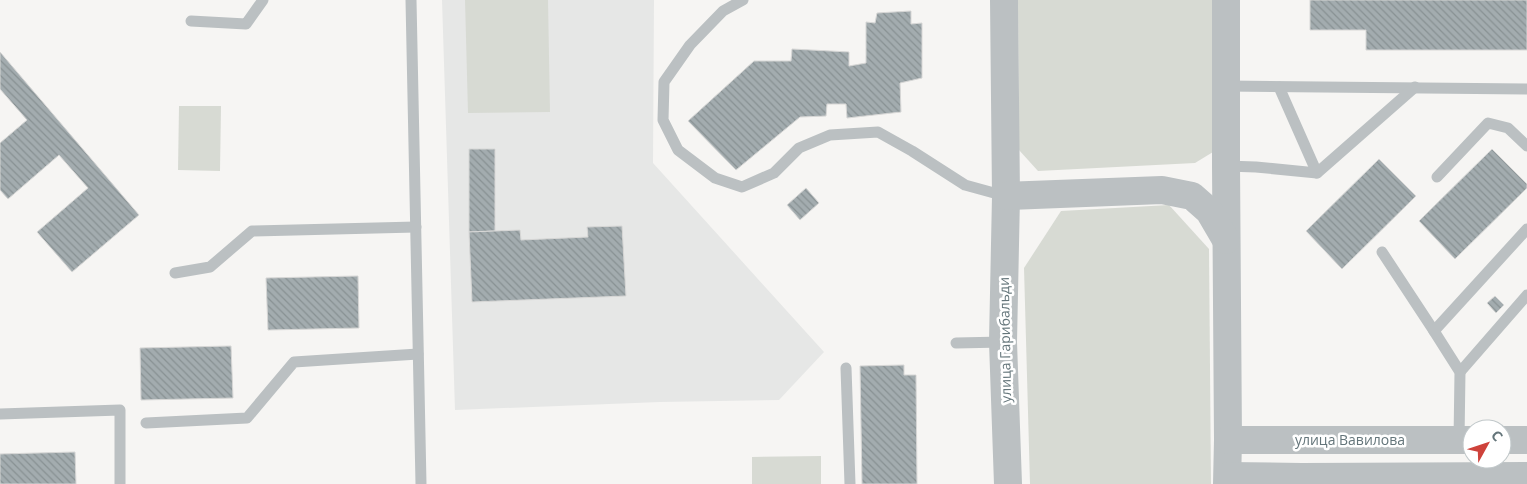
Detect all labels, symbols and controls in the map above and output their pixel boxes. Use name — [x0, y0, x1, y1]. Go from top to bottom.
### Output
street label: улица Гарибальди — [994, 277, 1015, 403]
north arrow — [1462, 419, 1512, 469]
text: С — [1487, 426, 1508, 445]
street label: улица Вавилова — [1295, 430, 1405, 449]

